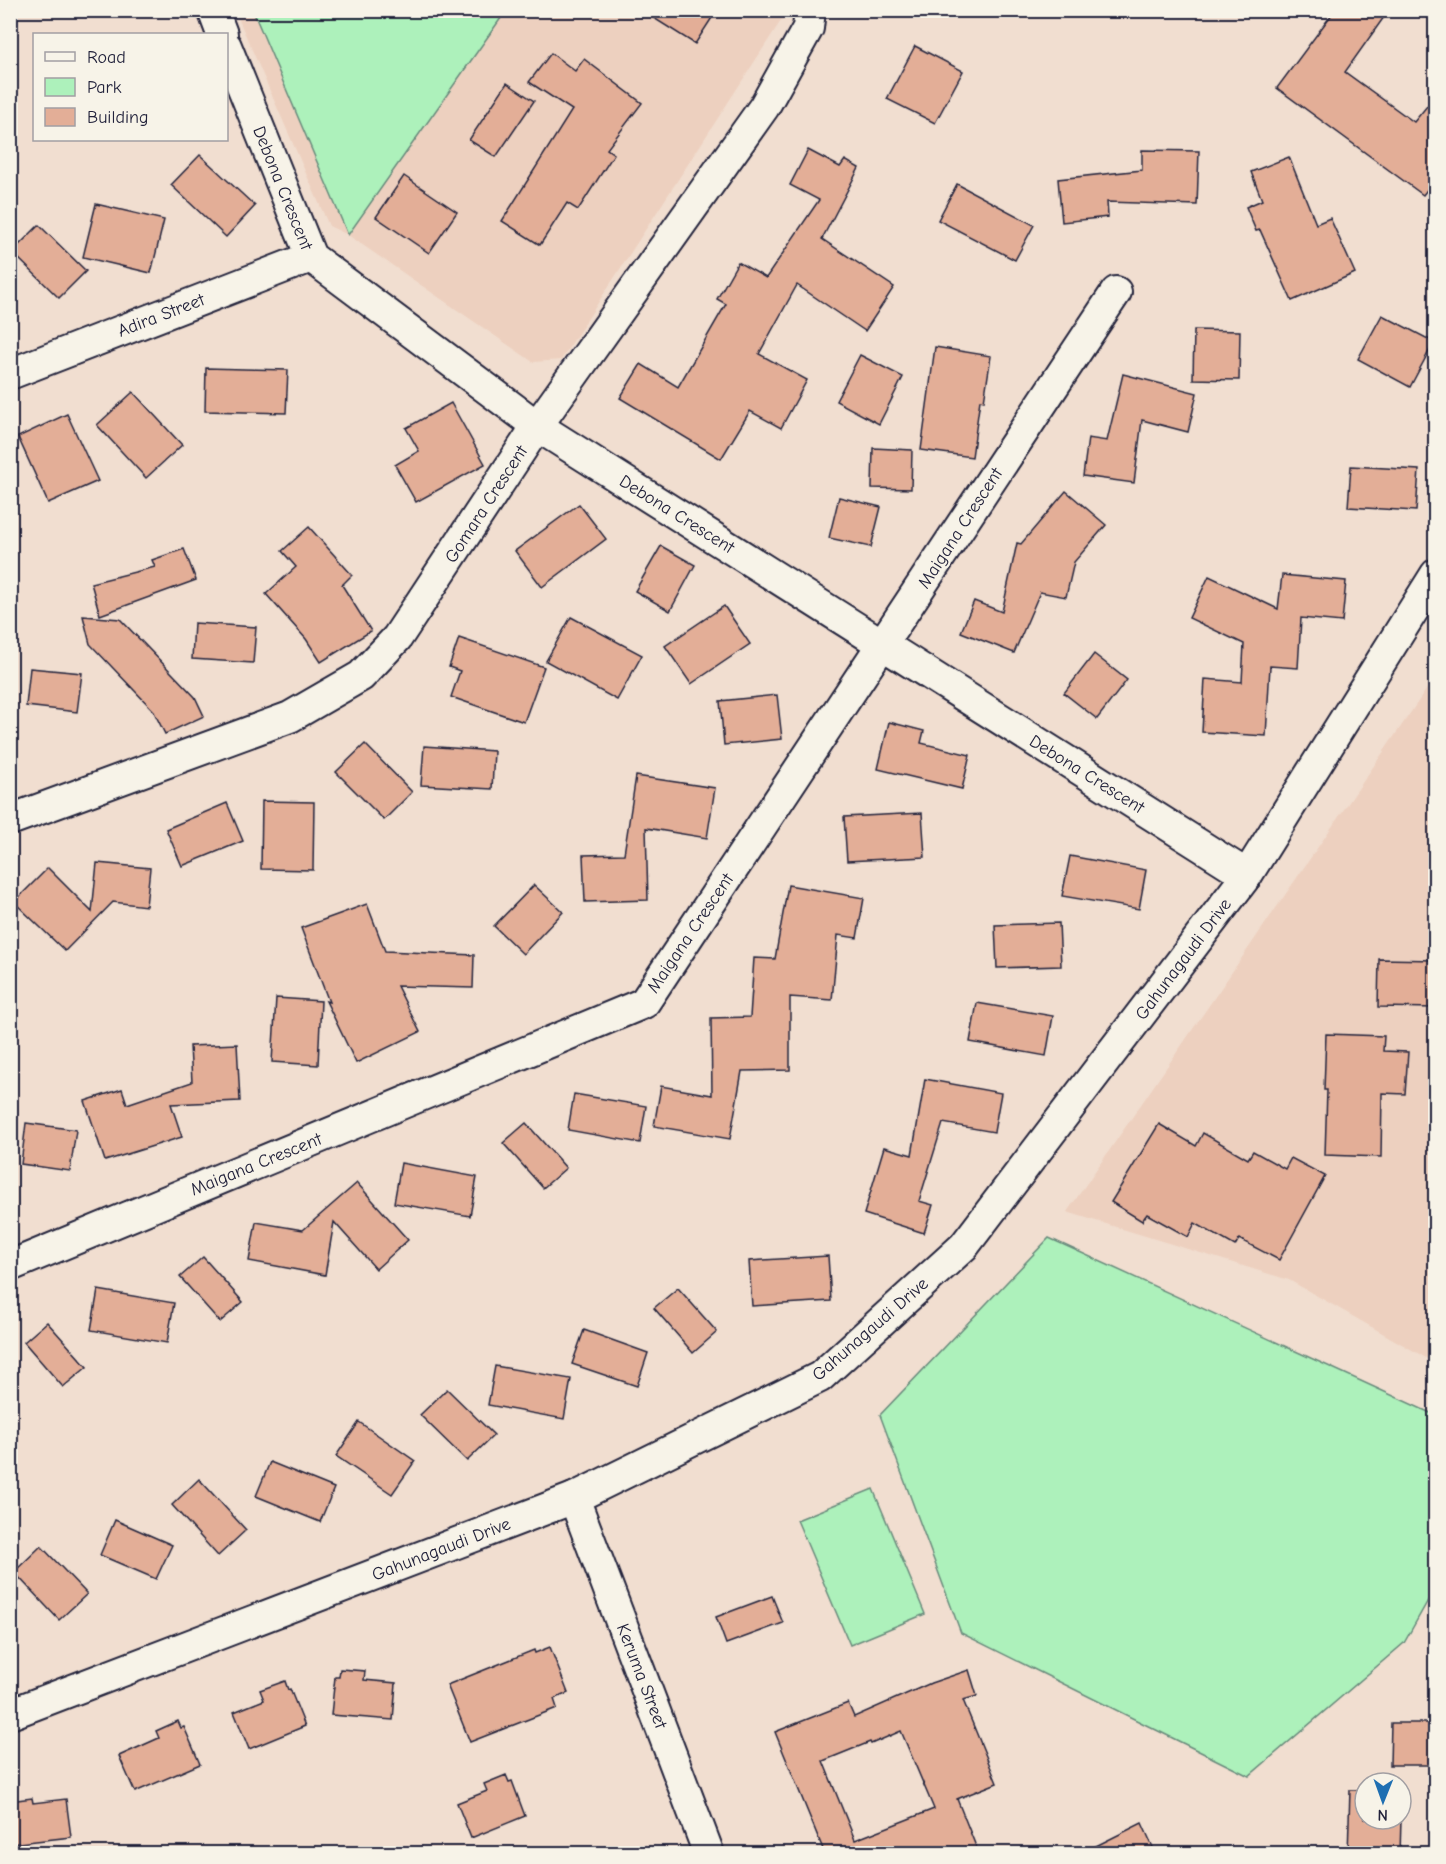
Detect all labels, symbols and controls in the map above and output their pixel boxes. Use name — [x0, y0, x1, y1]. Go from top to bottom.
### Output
legend — [33, 33, 228, 141]
text: Road — [87, 47, 126, 68]
text: Park — [87, 77, 122, 98]
text: Building — [87, 107, 149, 128]
street label: Debona Crescent — [248, 123, 317, 254]
street label: Adira Street — [115, 289, 208, 342]
street label: Gomara Crescent — [441, 441, 533, 567]
street label: Maigana Crescent — [914, 463, 1008, 593]
street label: Debona Crescent — [615, 471, 739, 559]
street label: Debona Crescent — [1025, 731, 1149, 819]
street label: Maigana Crescent — [643, 869, 739, 997]
street label: Gahunagaudi Drive — [1131, 894, 1236, 1024]
street label: Maigana Crescent — [188, 1128, 326, 1200]
street label: Gahunagaudi Drive — [808, 1273, 933, 1385]
street label: Gahunagaudi Drive — [369, 1513, 513, 1586]
street label: Keruma Street — [612, 1621, 671, 1732]
north arrow — [1353, 1771, 1413, 1831]
text: N — [1377, 1806, 1388, 1824]

